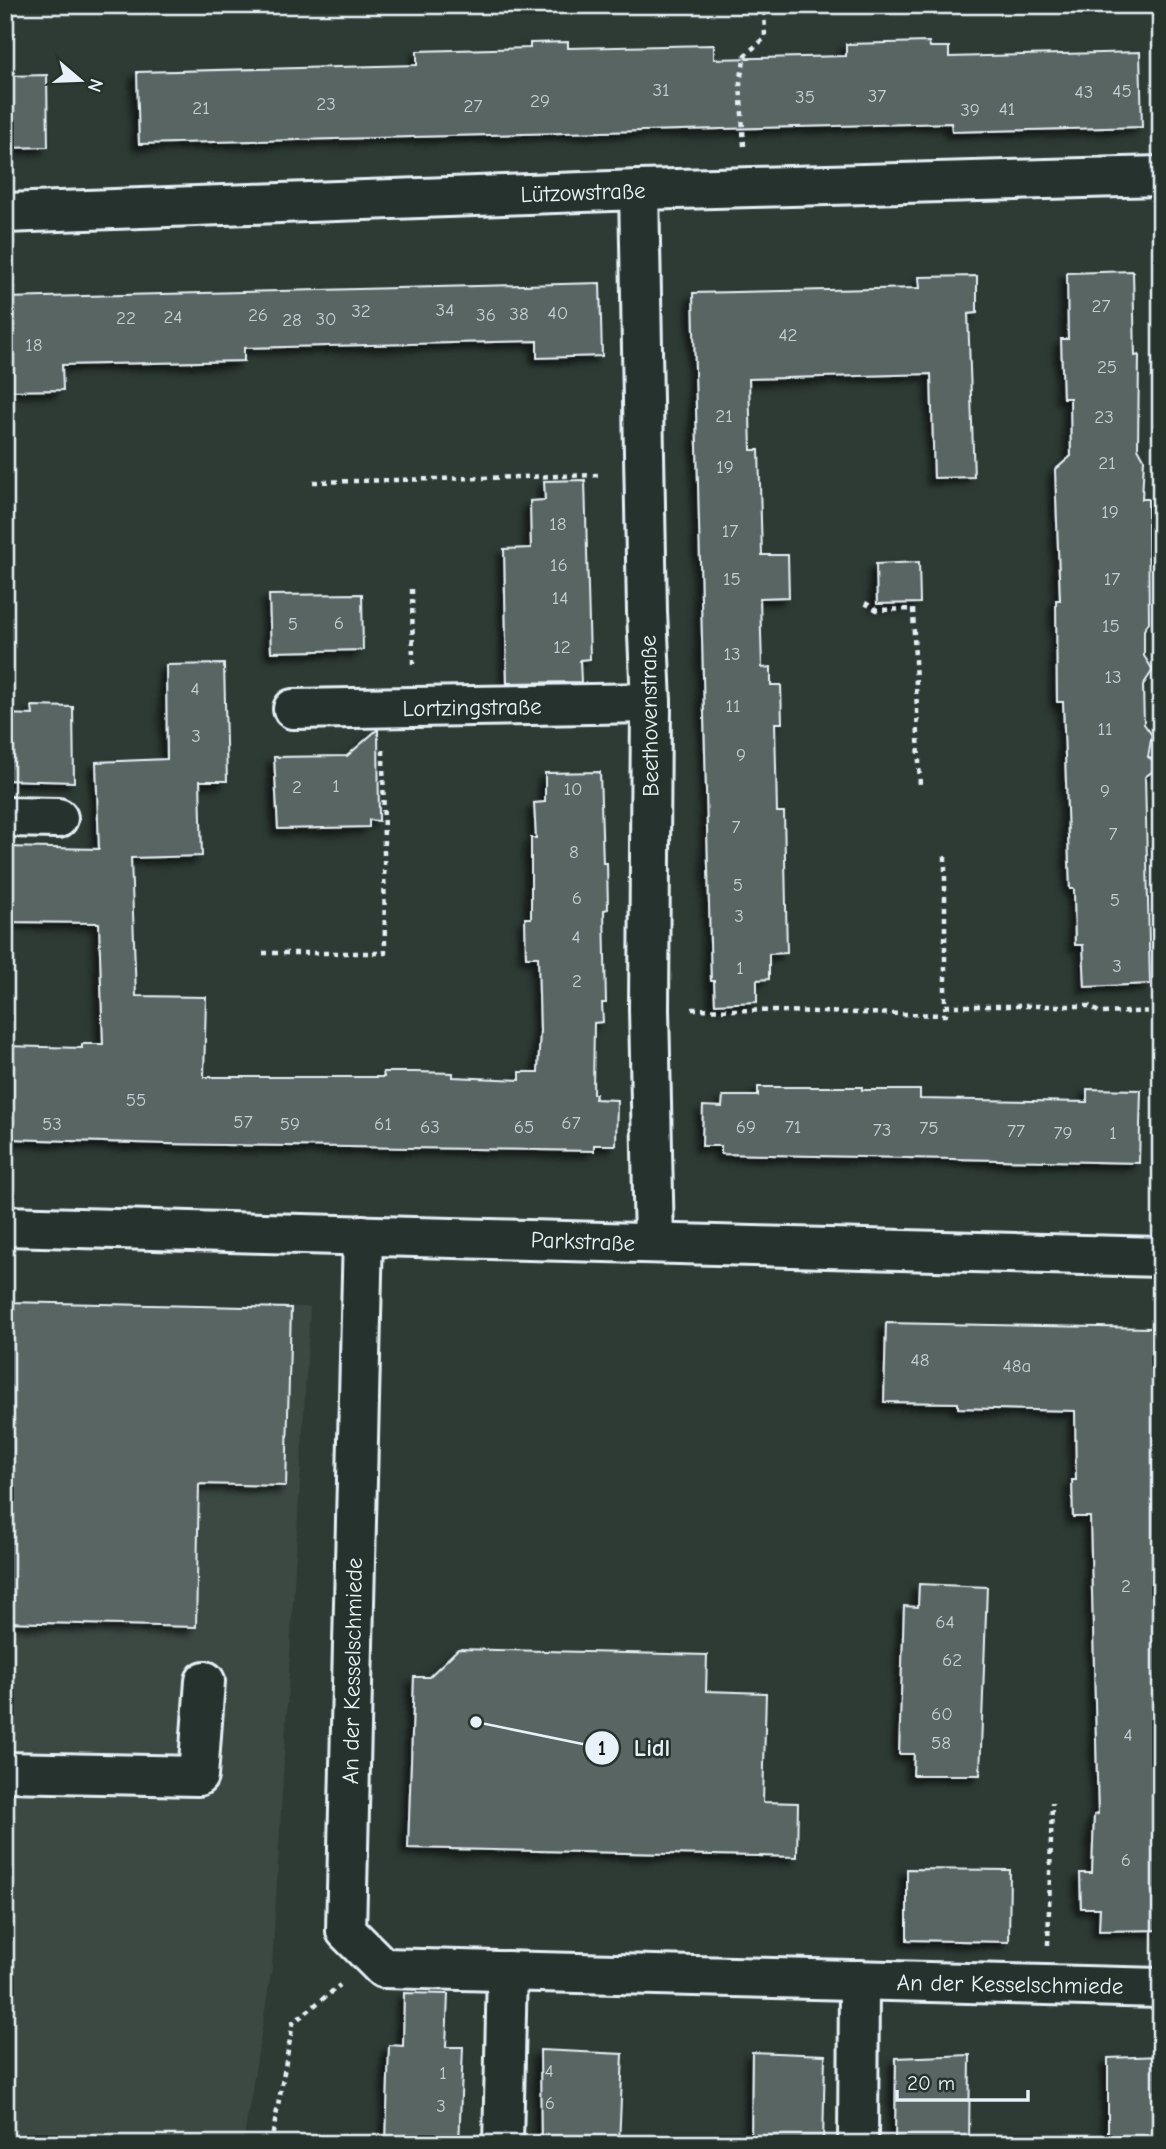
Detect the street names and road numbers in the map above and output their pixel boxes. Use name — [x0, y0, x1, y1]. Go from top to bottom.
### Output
street label: Lützowstraße — [520, 177, 646, 208]
street label: Beethovenstraße — [635, 635, 664, 797]
street label: Lortzingstraße — [402, 693, 542, 722]
street label: Parkstraße — [530, 1226, 636, 1257]
street label: An der Kesselschmiede — [337, 1557, 368, 1785]
street label: An der Kesselschmiede — [896, 1969, 1124, 2000]

